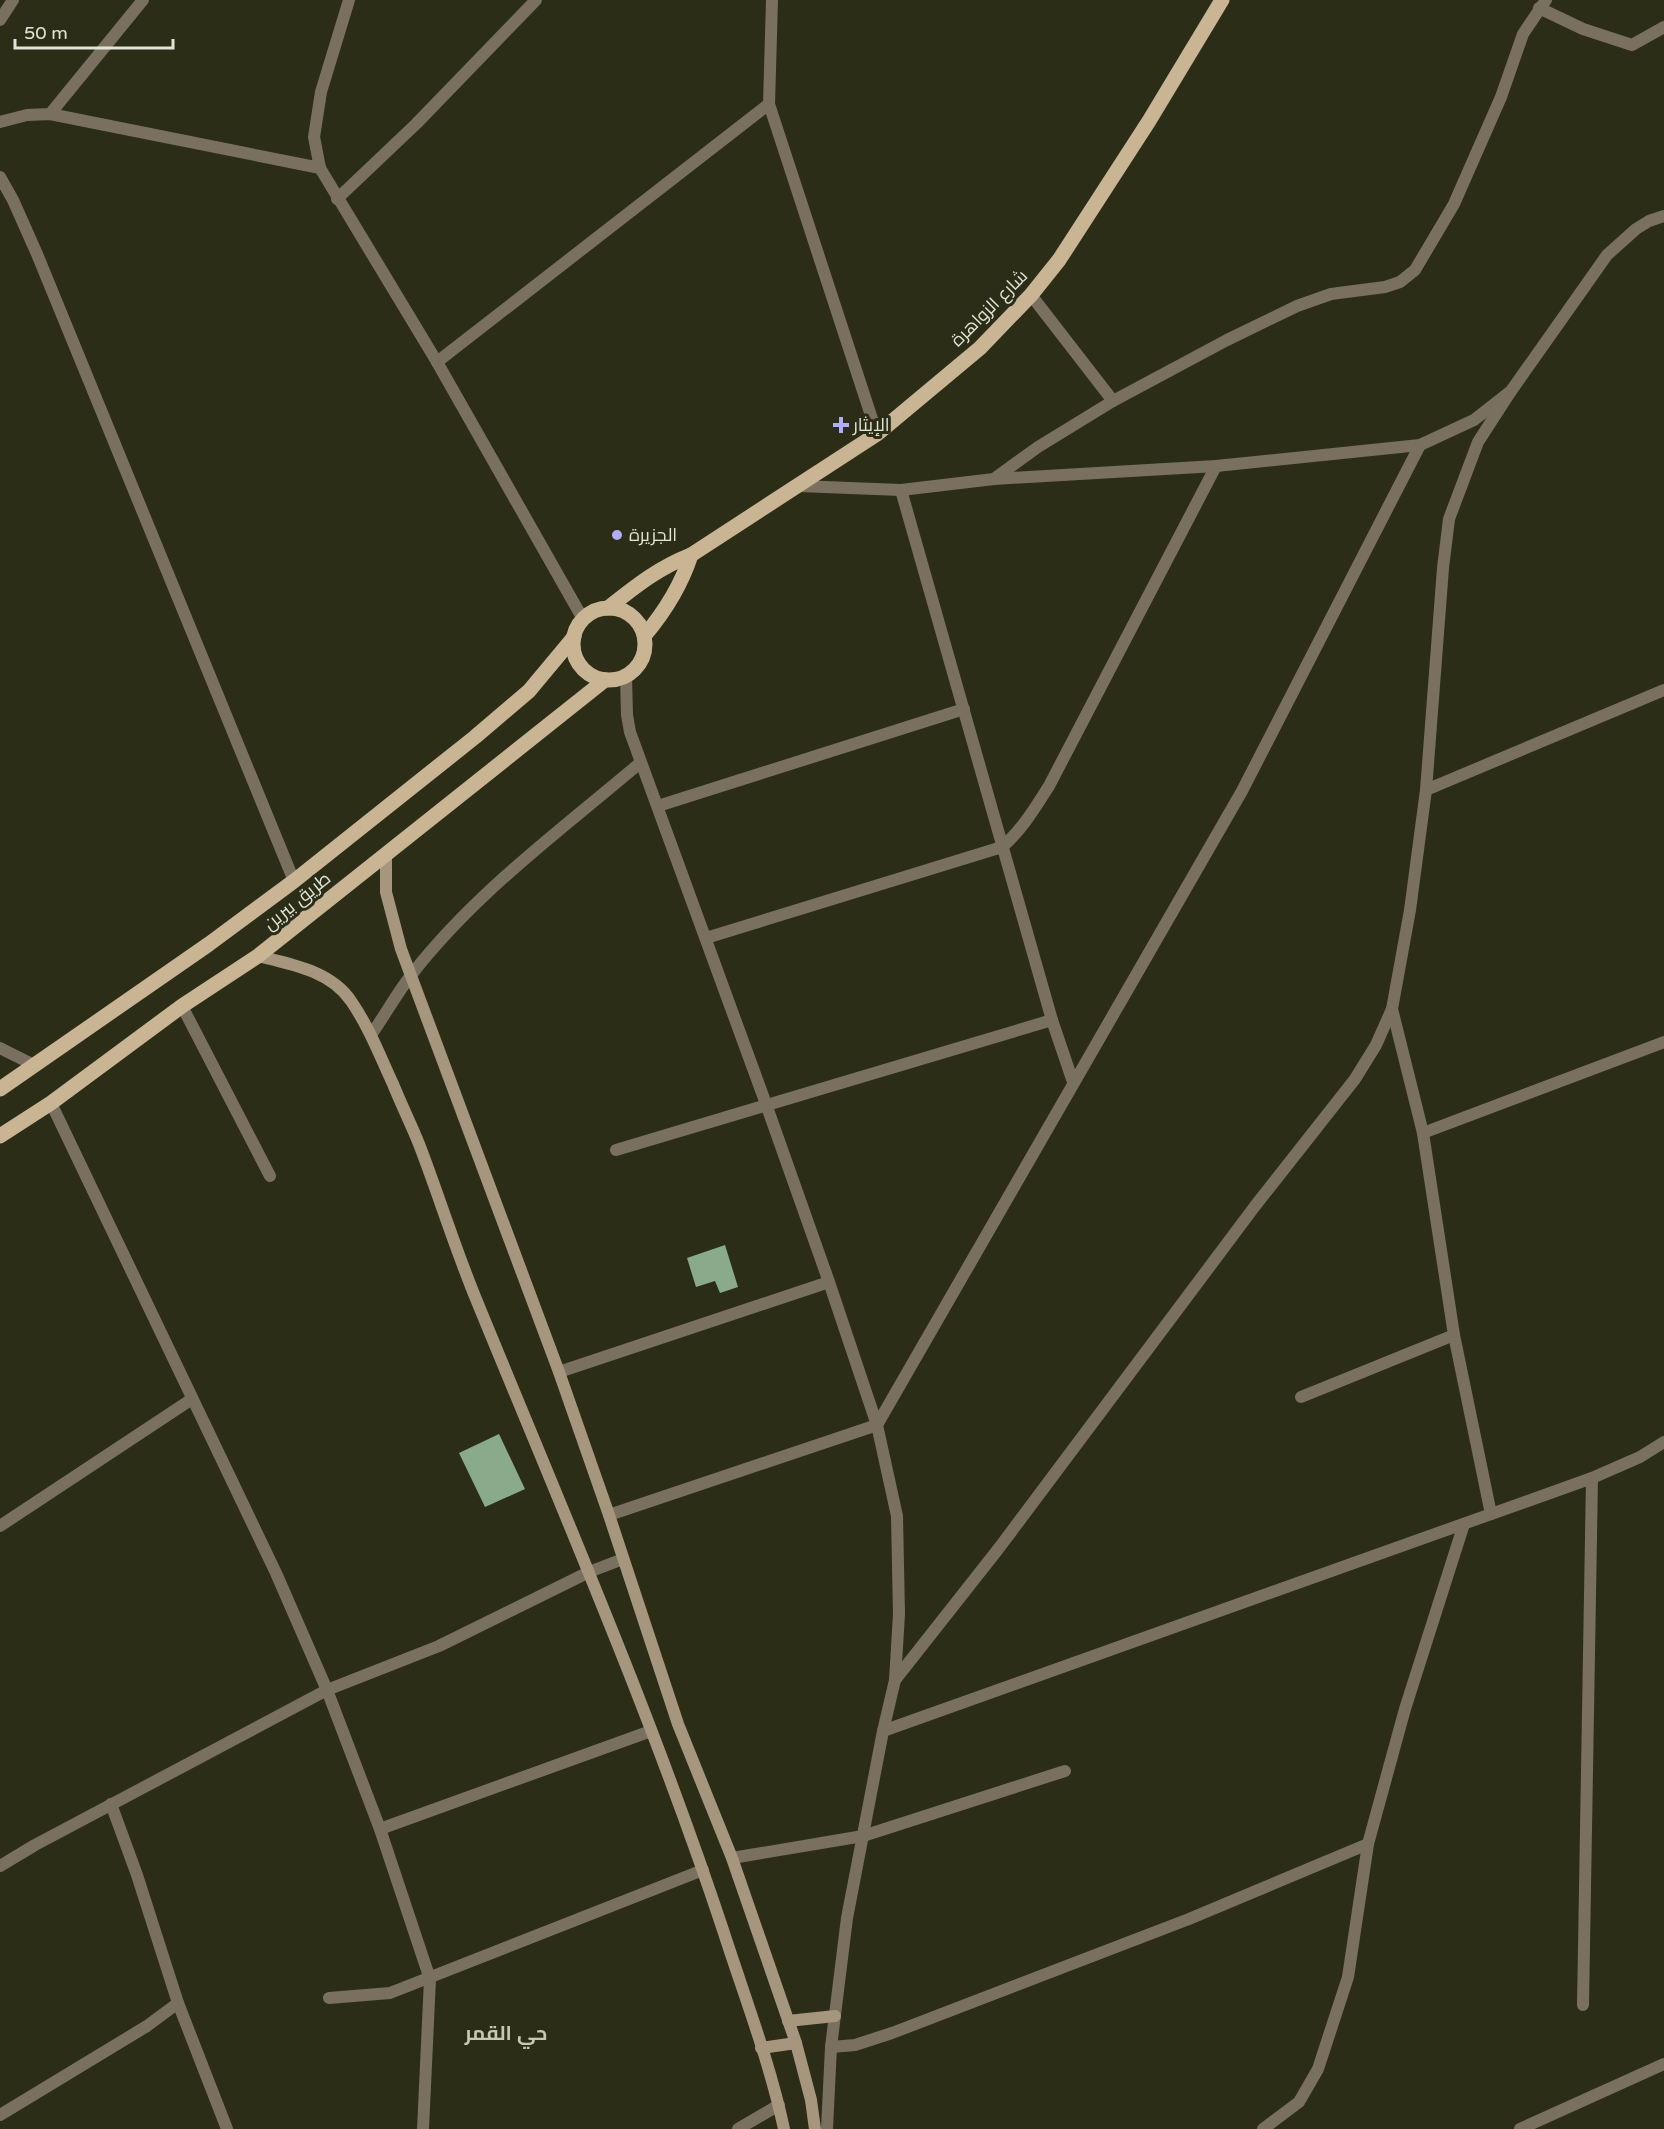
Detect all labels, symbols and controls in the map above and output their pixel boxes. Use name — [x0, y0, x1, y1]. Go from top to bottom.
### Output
scale bar — [15, 12, 172, 50]
text: 50 m — [24, 22, 68, 44]
street label: شارع الزواهرة — [946, 265, 1033, 352]
place label: الإيثار — [852, 414, 890, 436]
marker: الإيثار — [834, 418, 848, 432]
place label: الجزيرة — [629, 524, 677, 546]
marker: الجزيرة — [610, 528, 624, 542]
street label: طريق بيرين — [259, 867, 336, 936]
district label: حي القمر — [464, 2022, 547, 2049]

